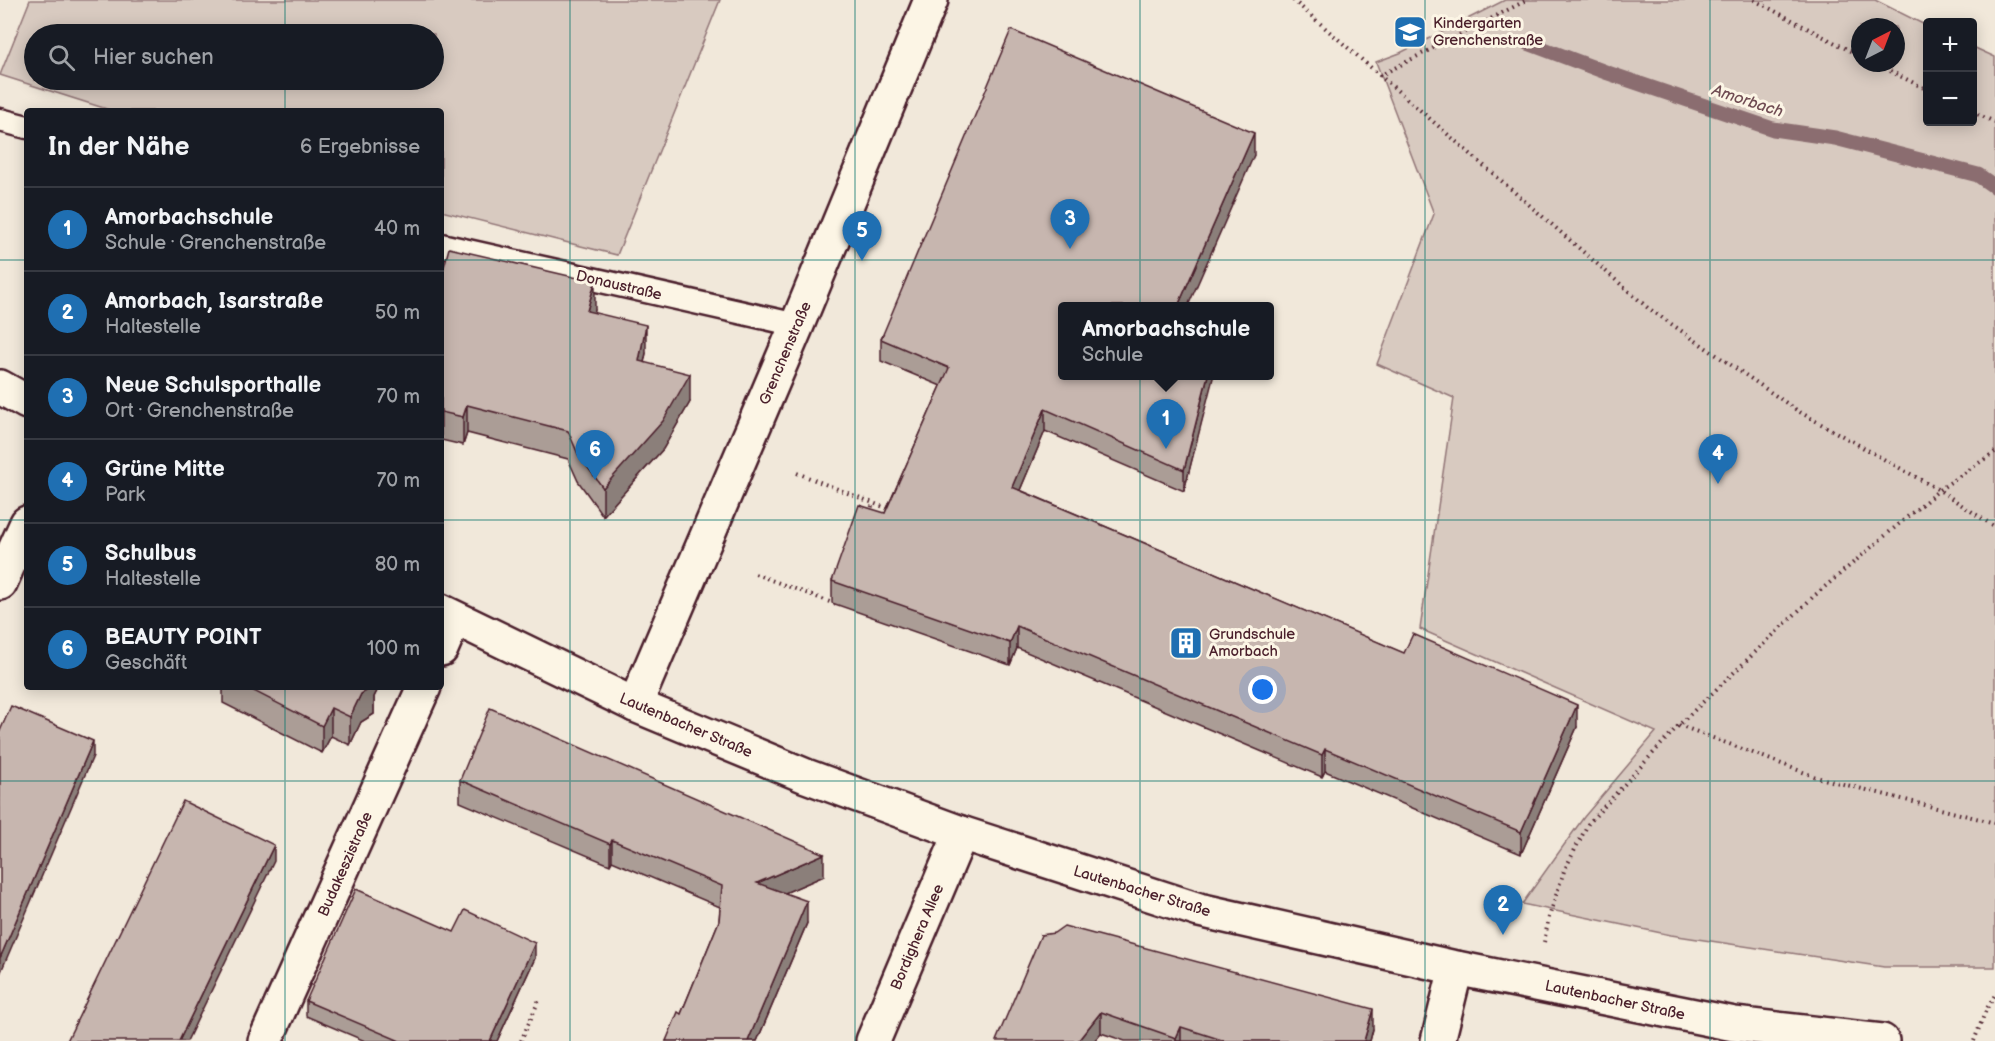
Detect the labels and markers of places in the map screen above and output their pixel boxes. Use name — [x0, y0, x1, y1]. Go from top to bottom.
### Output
school or university icon: Kindergarten Grenchenstraße — [1392, 14, 1428, 50]
place label: Kindergarten Grenchenstraße — [1433, 14, 1543, 50]
pin: 3 — [1050, 200, 1090, 249]
pin: 5 — [842, 212, 882, 261]
pin: 1 — [1146, 400, 1186, 449]
pin: 6 — [576, 430, 614, 480]
pin: 4 — [1698, 434, 1738, 484]
building icon: Grundschule Amorbach — [1168, 625, 1204, 661]
place label: Grundschule Amorbach — [1209, 625, 1295, 661]
pin: 2 — [1484, 886, 1522, 935]

